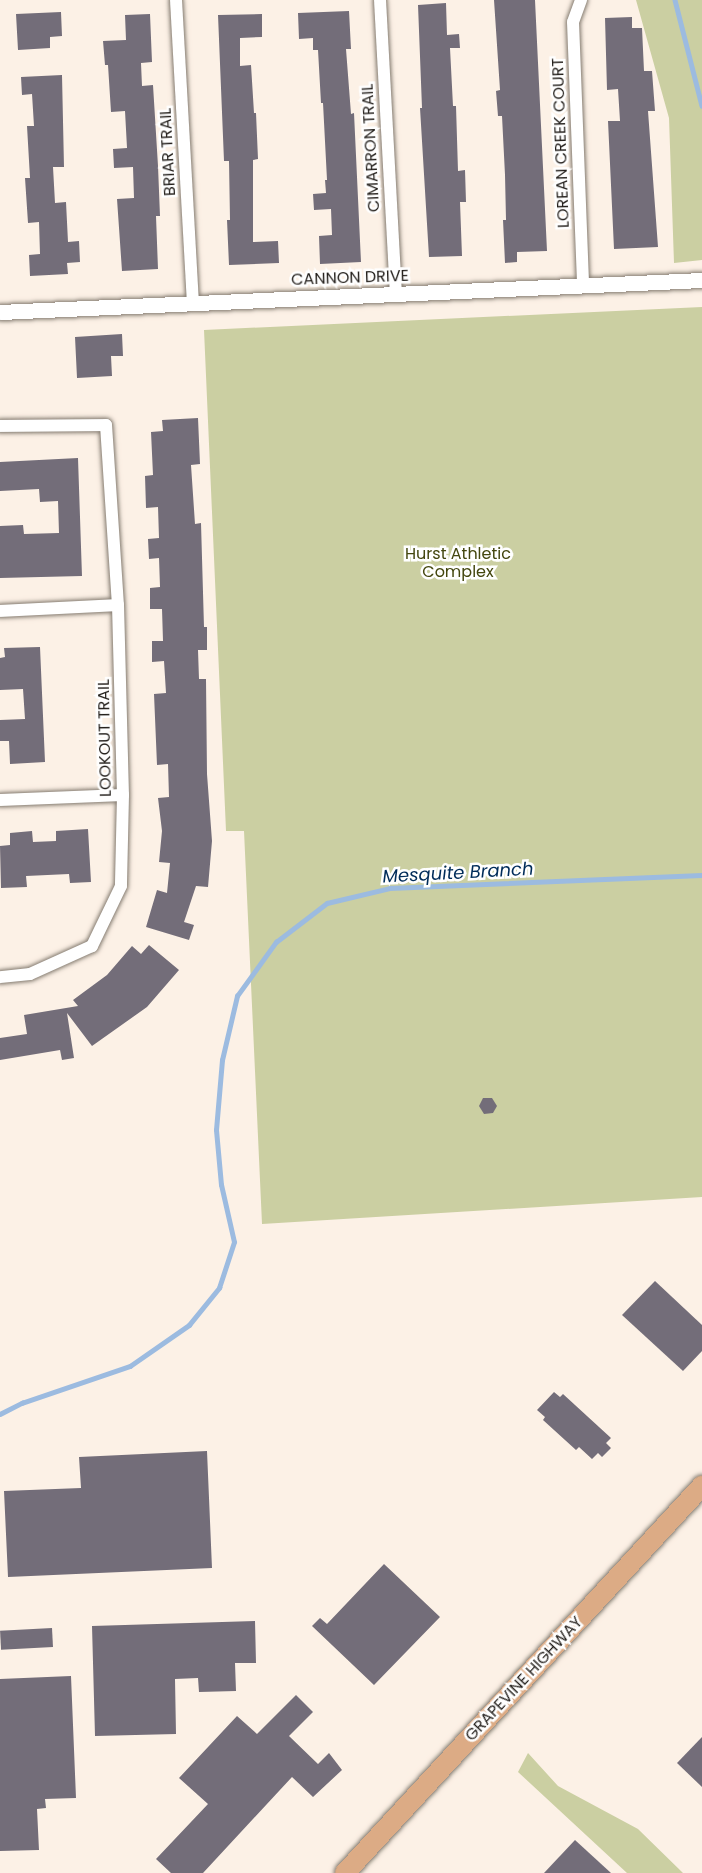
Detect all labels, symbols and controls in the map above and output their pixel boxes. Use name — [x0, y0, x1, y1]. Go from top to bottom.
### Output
street label: LOREAN CREEK COURT — [548, 58, 574, 228]
street label: CIMARRON TRAIL — [358, 83, 384, 213]
street label: BRIAR TRAIL — [156, 107, 180, 197]
street label: CANNON DRIVE — [291, 266, 409, 290]
park label: Hurst Athletic Complex — [405, 544, 511, 582]
street label: LOOKOUT TRAIL — [94, 679, 116, 797]
water label: Mesquite Branch — [382, 858, 534, 888]
street label: GRAPEVINE HIGHWAY — [461, 1613, 587, 1745]

